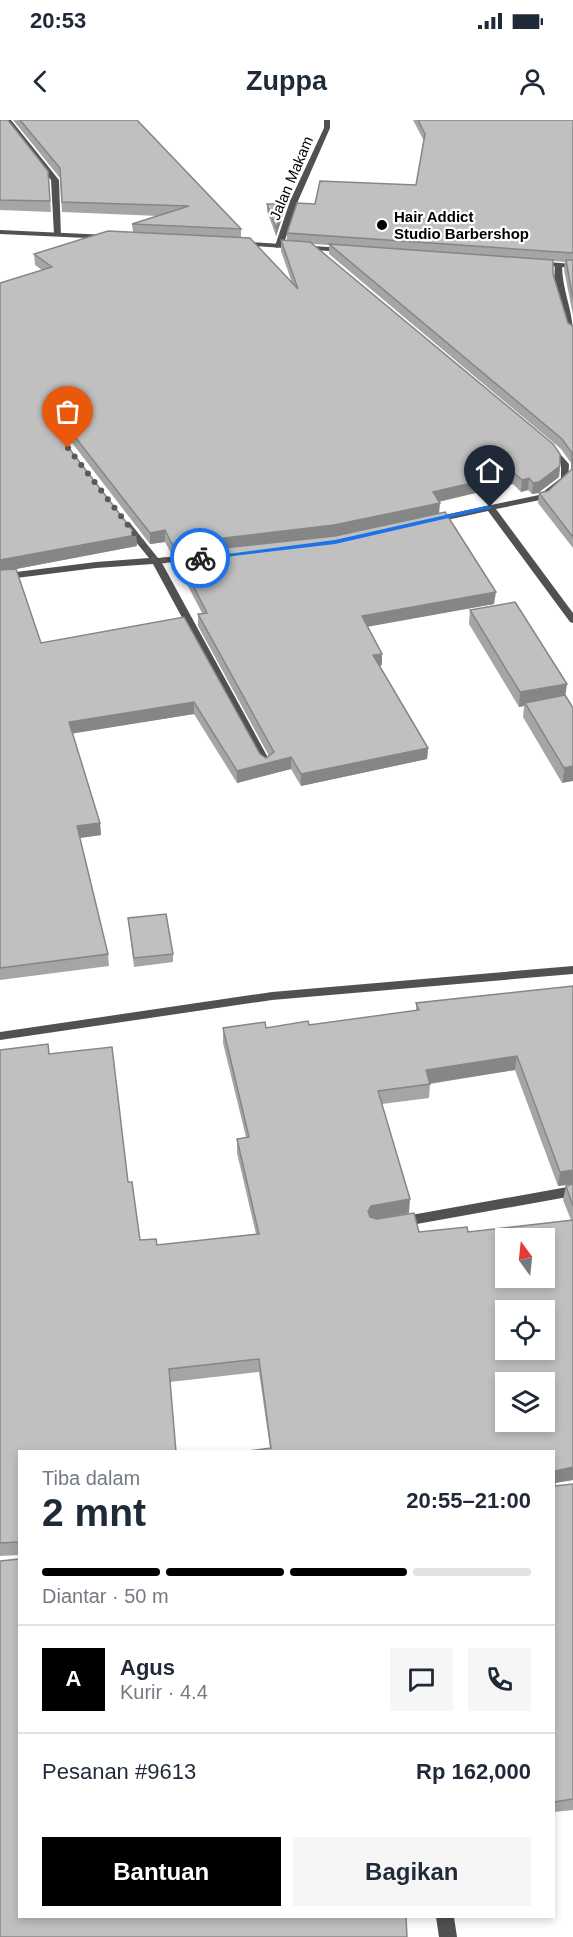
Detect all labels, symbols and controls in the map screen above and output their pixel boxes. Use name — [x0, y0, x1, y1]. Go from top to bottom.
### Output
text: 20:53 — [30, 8, 86, 33]
icon: back — [24, 65, 57, 98]
icon: person — [516, 65, 549, 98]
text: Zuppa — [246, 66, 327, 96]
street label: Jalan Makam — [266, 134, 316, 222]
place label: Hair Addict Studio Barbershop — [394, 208, 529, 242]
marker: Hair Addict Studio Barbershop — [375, 218, 389, 232]
pin — [42, 386, 93, 448]
icon: bag — [51, 395, 84, 428]
pin — [464, 445, 515, 507]
icon: home — [473, 454, 506, 487]
courier — [170, 528, 230, 588]
icon: bike — [184, 542, 217, 575]
north arrow — [495, 1228, 555, 1288]
map controls — [495, 1228, 555, 1432]
button: locate — [495, 1300, 555, 1360]
button: layers — [495, 1372, 555, 1432]
text: Tiba dalam — [42, 1467, 140, 1489]
text: 20:55–21:00 — [406, 1488, 531, 1513]
text: 2 mnt — [42, 1491, 146, 1534]
text: Diantar · 50 m — [42, 1585, 169, 1607]
button: chat — [390, 1648, 453, 1711]
button: phone — [468, 1648, 531, 1711]
text: Agus — [120, 1655, 175, 1680]
text: A — [66, 1666, 81, 1691]
text: Kurir · 4.4 — [120, 1681, 208, 1703]
text: Pesanan #9613 — [42, 1759, 196, 1784]
text: Rp 162,000 — [416, 1759, 531, 1784]
button: Bantuan — [42, 1837, 281, 1906]
button: Bagikan — [293, 1837, 531, 1906]

